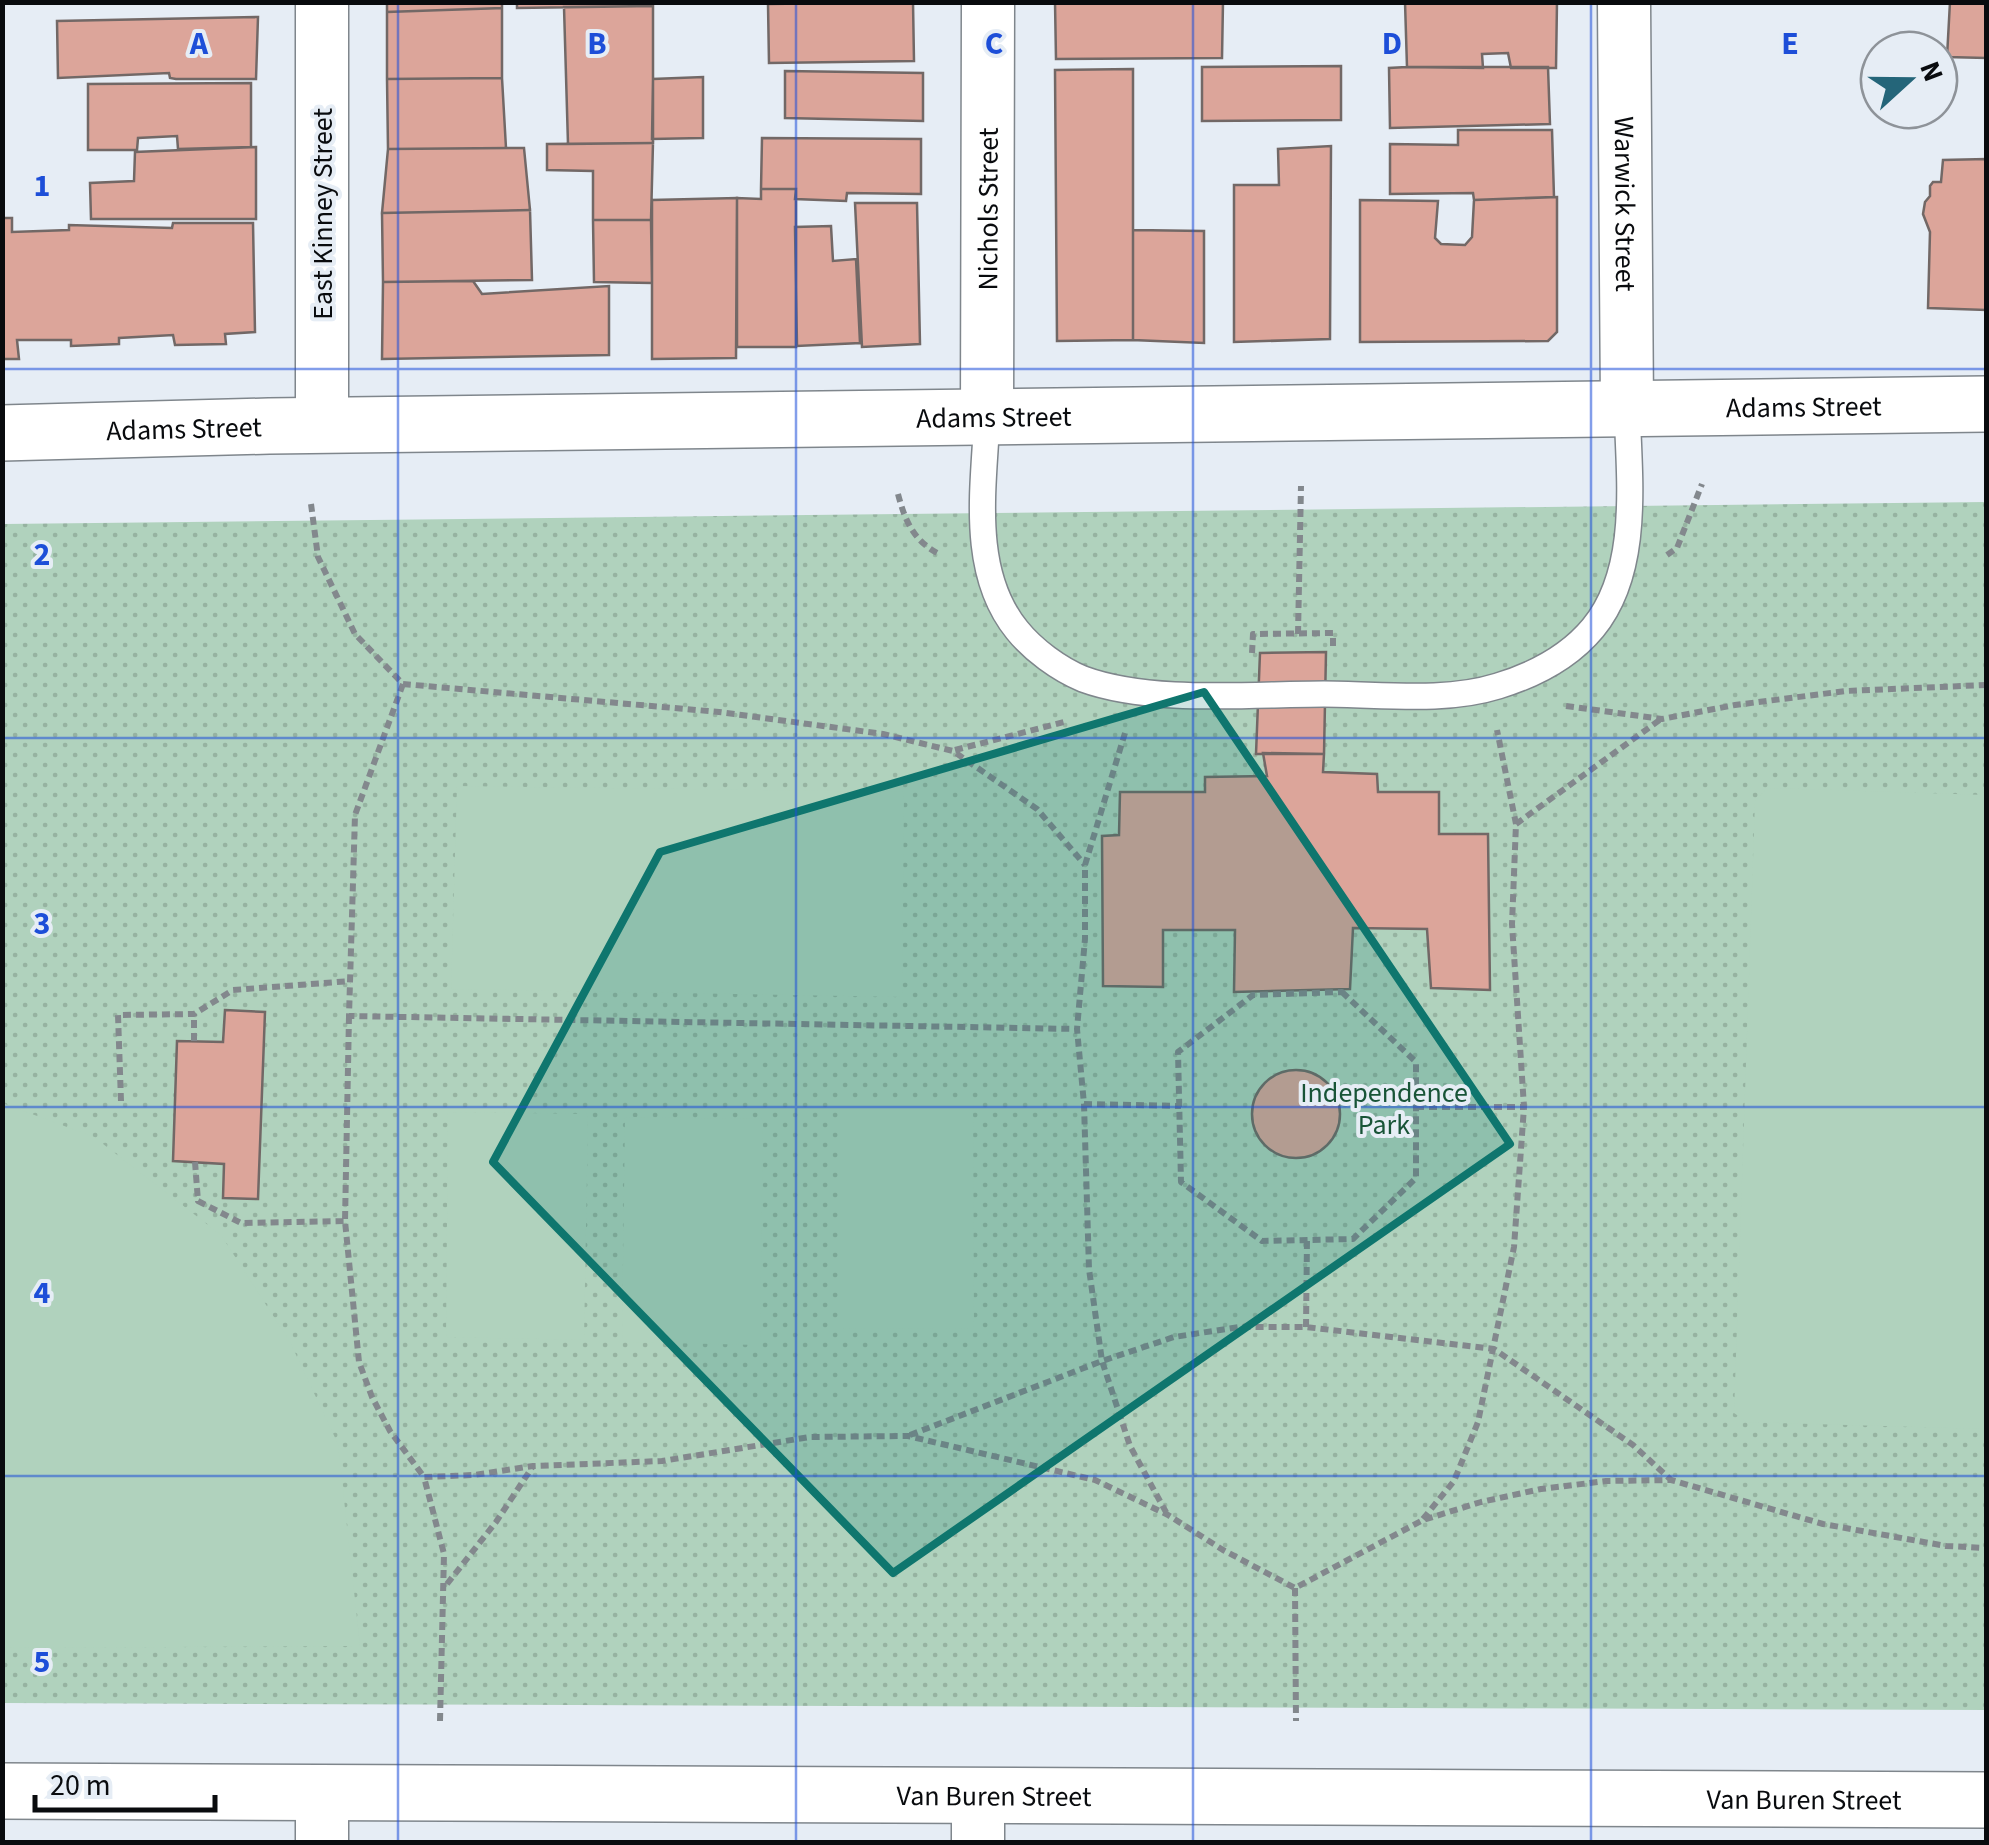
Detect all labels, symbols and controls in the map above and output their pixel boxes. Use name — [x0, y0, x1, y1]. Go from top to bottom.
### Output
text: A — [189, 21, 209, 67]
text: B — [587, 21, 607, 67]
text: C — [985, 21, 1003, 67]
text: D — [1382, 21, 1402, 67]
text: E — [1781, 21, 1799, 67]
north arrow — [1859, 30, 1959, 130]
text: N — [1909, 56, 1953, 87]
street label: East Kinney Street — [303, 108, 343, 320]
street label: Warwick Street — [1604, 116, 1645, 292]
street label: Nichols Street — [968, 127, 1009, 290]
text: 1 — [34, 163, 50, 209]
street label: Adams Street — [1726, 386, 1882, 428]
street label: Adams Street — [916, 397, 1072, 439]
street label: Adams Street — [106, 407, 263, 451]
text: 2 — [34, 532, 50, 578]
text: 3 — [34, 901, 50, 947]
park label: Independence Park — [1300, 1073, 1468, 1145]
text: 4 — [34, 1270, 51, 1316]
text: 5 — [34, 1639, 50, 1685]
scale bar — [35, 1750, 215, 1812]
text: 20 m — [50, 1764, 111, 1807]
street label: Van Buren Street — [896, 1776, 1092, 1817]
street label: Van Buren Street — [1706, 1780, 1902, 1821]

